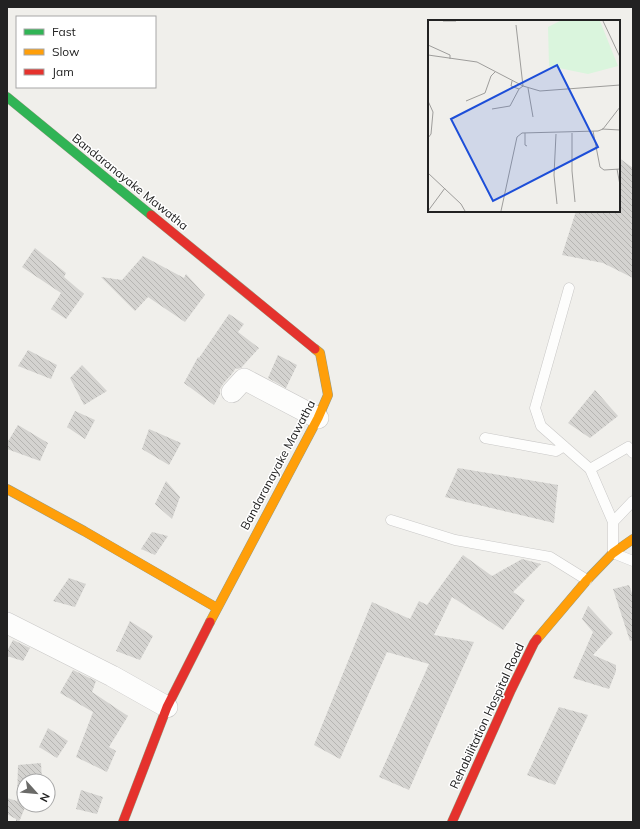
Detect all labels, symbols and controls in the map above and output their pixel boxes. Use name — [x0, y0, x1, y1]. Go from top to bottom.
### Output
legend — [16, 16, 156, 88]
inset map — [428, 20, 620, 212]
text: Fast — [52, 24, 76, 39]
text: Slow — [52, 44, 80, 59]
text: Jam — [52, 64, 74, 79]
street label: Bandaranayake Mawatha — [69, 130, 191, 233]
street label: Bandaranayake Mawatha — [237, 397, 318, 532]
street label: Rehabilitation Hospital Road — [446, 641, 527, 791]
north arrow — [16, 773, 56, 813]
text: N — [37, 791, 53, 804]

